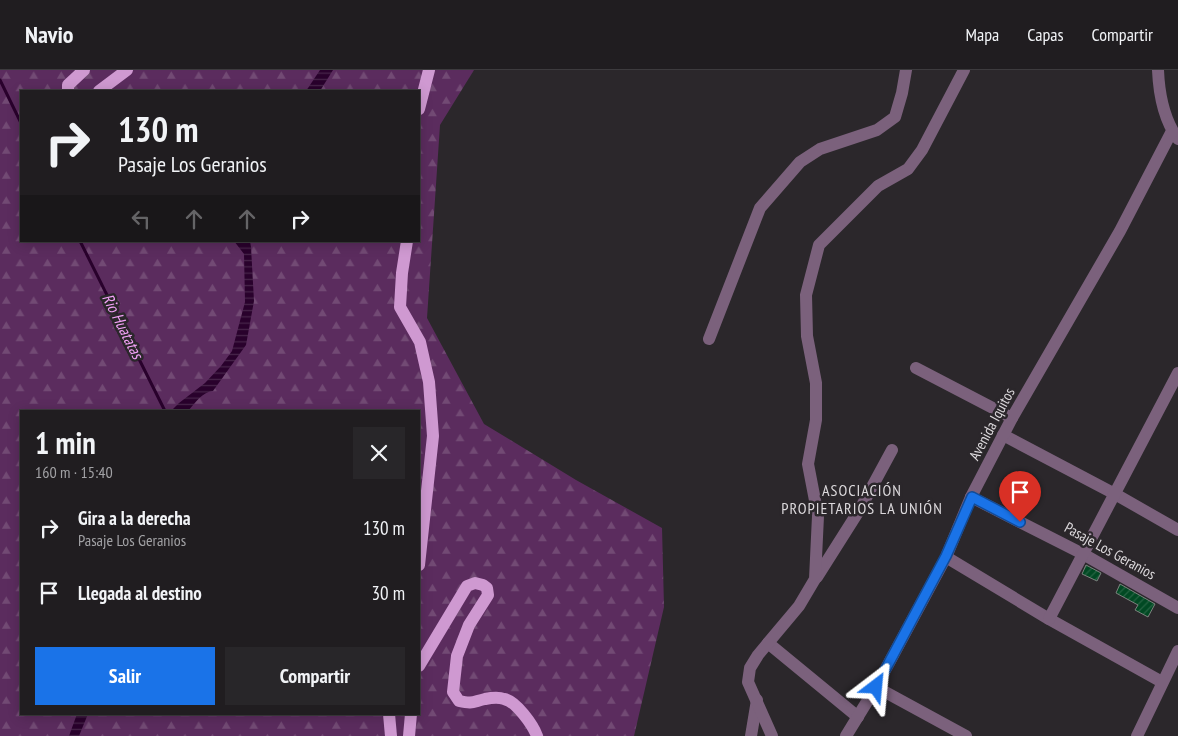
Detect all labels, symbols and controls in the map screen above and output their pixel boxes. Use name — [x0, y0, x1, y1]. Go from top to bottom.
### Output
text: Navio — [25, 19, 74, 50]
text: Mapa — [966, 23, 999, 46]
text: Capas — [1027, 23, 1064, 46]
text: Compartir — [1092, 23, 1153, 46]
text: 130 m — [118, 106, 199, 152]
icon: right — [35, 110, 100, 175]
text: Pasaje Los Geranios — [118, 150, 267, 178]
icon: left — [127, 205, 155, 233]
icon: ahead — [180, 205, 208, 233]
icon: ahead — [233, 205, 261, 233]
icon: right — [286, 205, 314, 233]
water label: Rio Huatatas — [98, 290, 149, 363]
street label: Avenida Iquitos — [965, 384, 1019, 463]
text: 1 min — [35, 423, 96, 462]
button: close — [353, 427, 405, 479]
text: 160 m · 15:40 — [35, 462, 113, 482]
pin — [999, 471, 1041, 522]
icon: arrive — [1006, 478, 1034, 506]
district label: ASOCIACIÓN PROPIETARIOS LA UNIÓN — [781, 480, 943, 518]
text: Gira a la derecha — [78, 506, 191, 530]
icon: right — [35, 514, 63, 542]
text: 130 m — [363, 516, 405, 540]
street label: Pasaje Los Geranios — [1061, 518, 1159, 583]
text: Pasaje Los Geranios — [78, 530, 186, 550]
icon: arrive — [35, 579, 63, 607]
text: Llegada al destino — [78, 581, 202, 605]
text: 30 m — [372, 581, 405, 605]
button: Salir — [35, 647, 215, 705]
button: Compartir — [225, 647, 405, 705]
position arrow — [849, 660, 901, 712]

